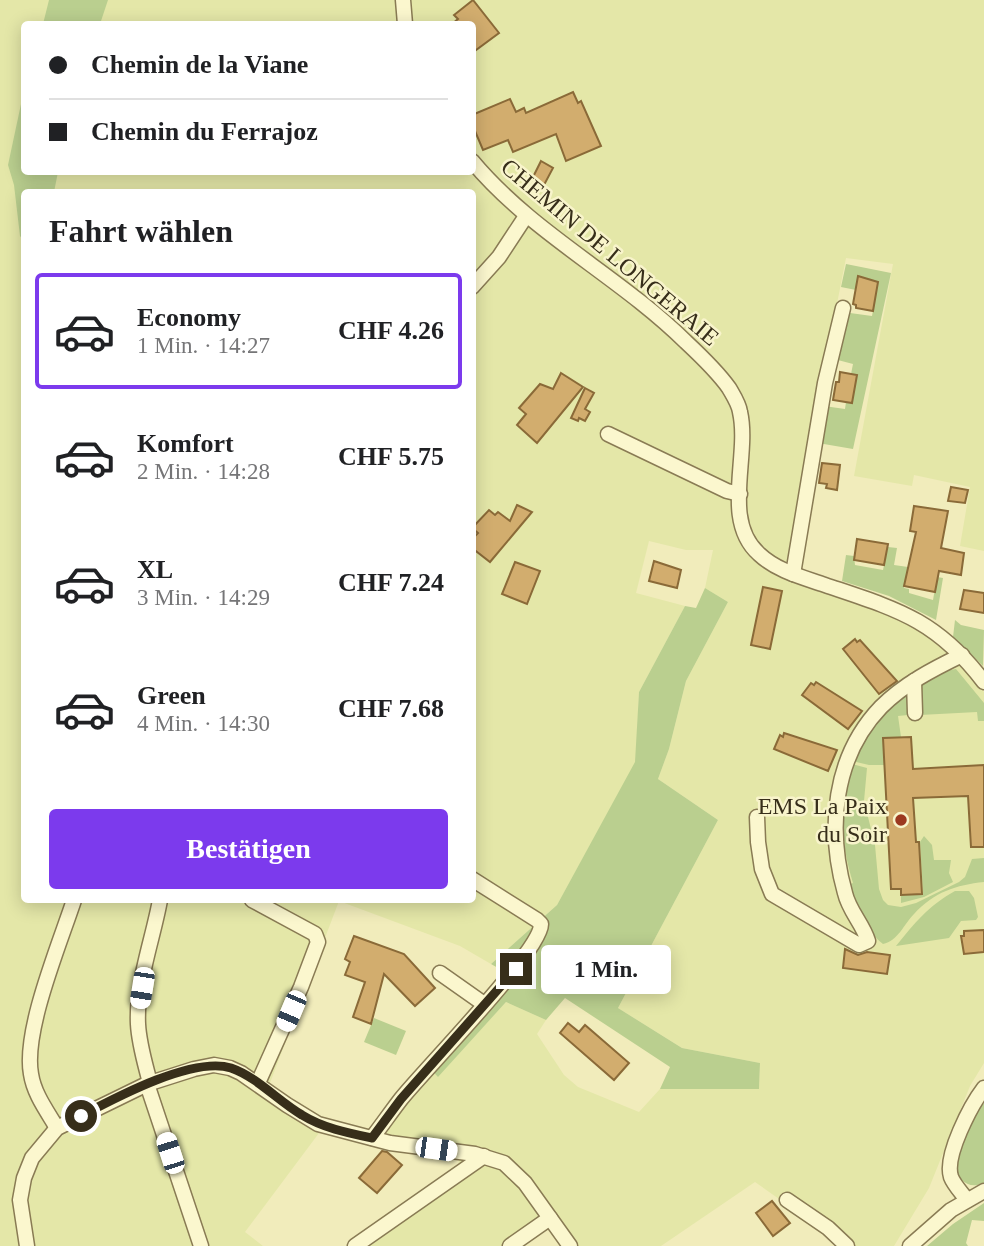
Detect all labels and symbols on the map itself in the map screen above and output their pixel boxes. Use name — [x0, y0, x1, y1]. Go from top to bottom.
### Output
street label: CHEMIN DE LONGERAIE — [496, 153, 724, 351]
place label: EMS La Paix du Soir — [758, 793, 887, 847]
marker: EMS La Paix du Soir — [893, 812, 909, 828]
callout: 1 Min. — [540, 944, 670, 993]
route end — [500, 953, 532, 985]
car — [129, 966, 156, 1010]
car — [274, 988, 309, 1034]
route start — [65, 1100, 97, 1132]
car — [154, 1130, 187, 1176]
car — [414, 1136, 459, 1162]

